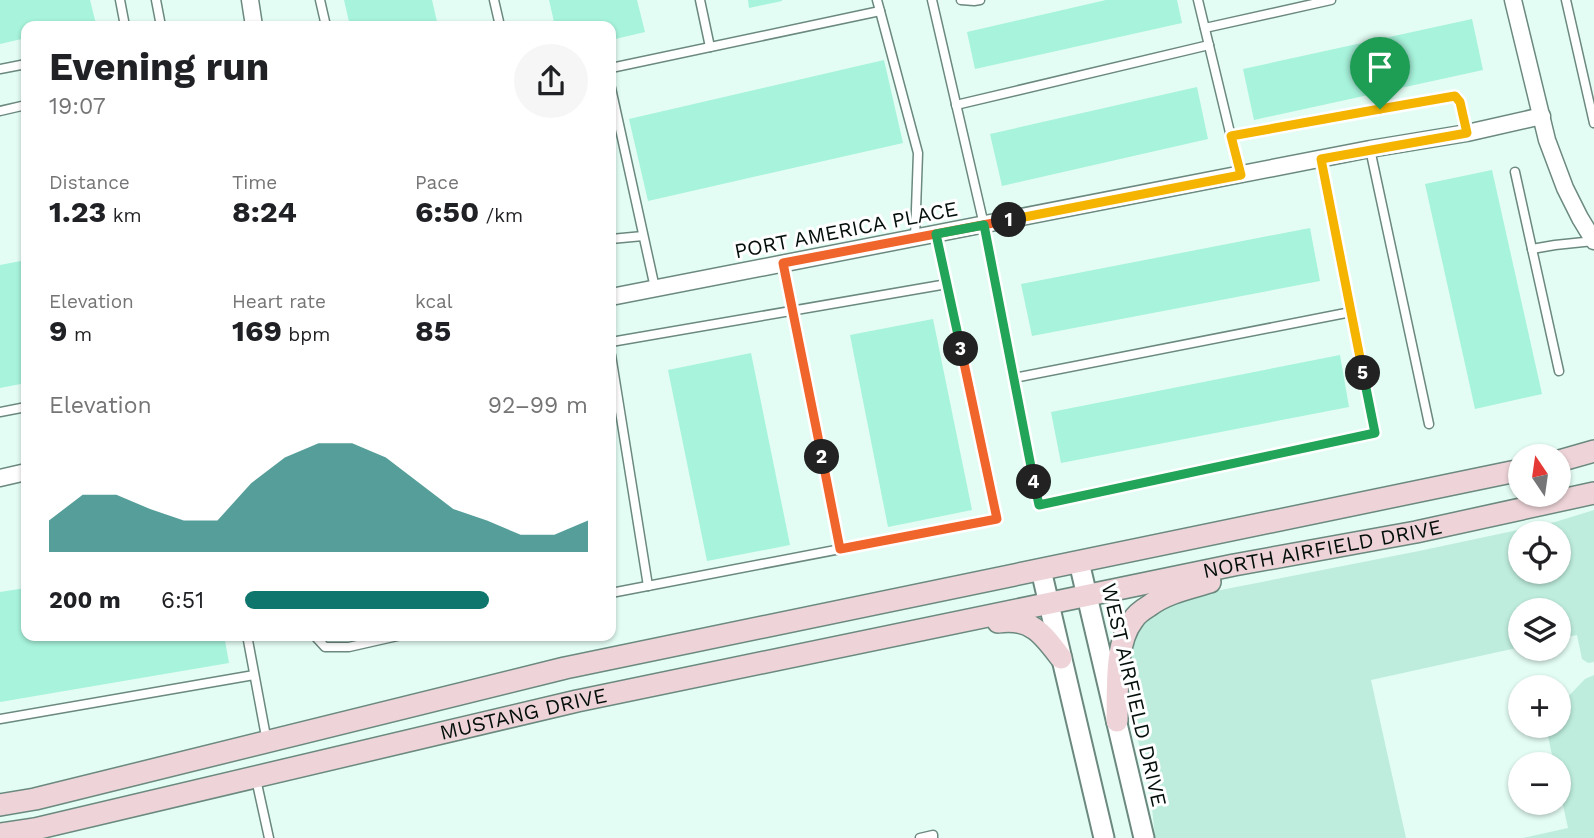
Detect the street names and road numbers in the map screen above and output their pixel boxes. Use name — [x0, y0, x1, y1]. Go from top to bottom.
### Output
street label: PORT AMERICA PLACE — [732, 196, 960, 263]
street label: NORTH AIRFIELD DRIVE — [1200, 514, 1444, 583]
street label: WEST AIRFIELD DRIVE — [1097, 581, 1172, 809]
street label: MUSTANG DRIVE — [437, 682, 609, 745]

